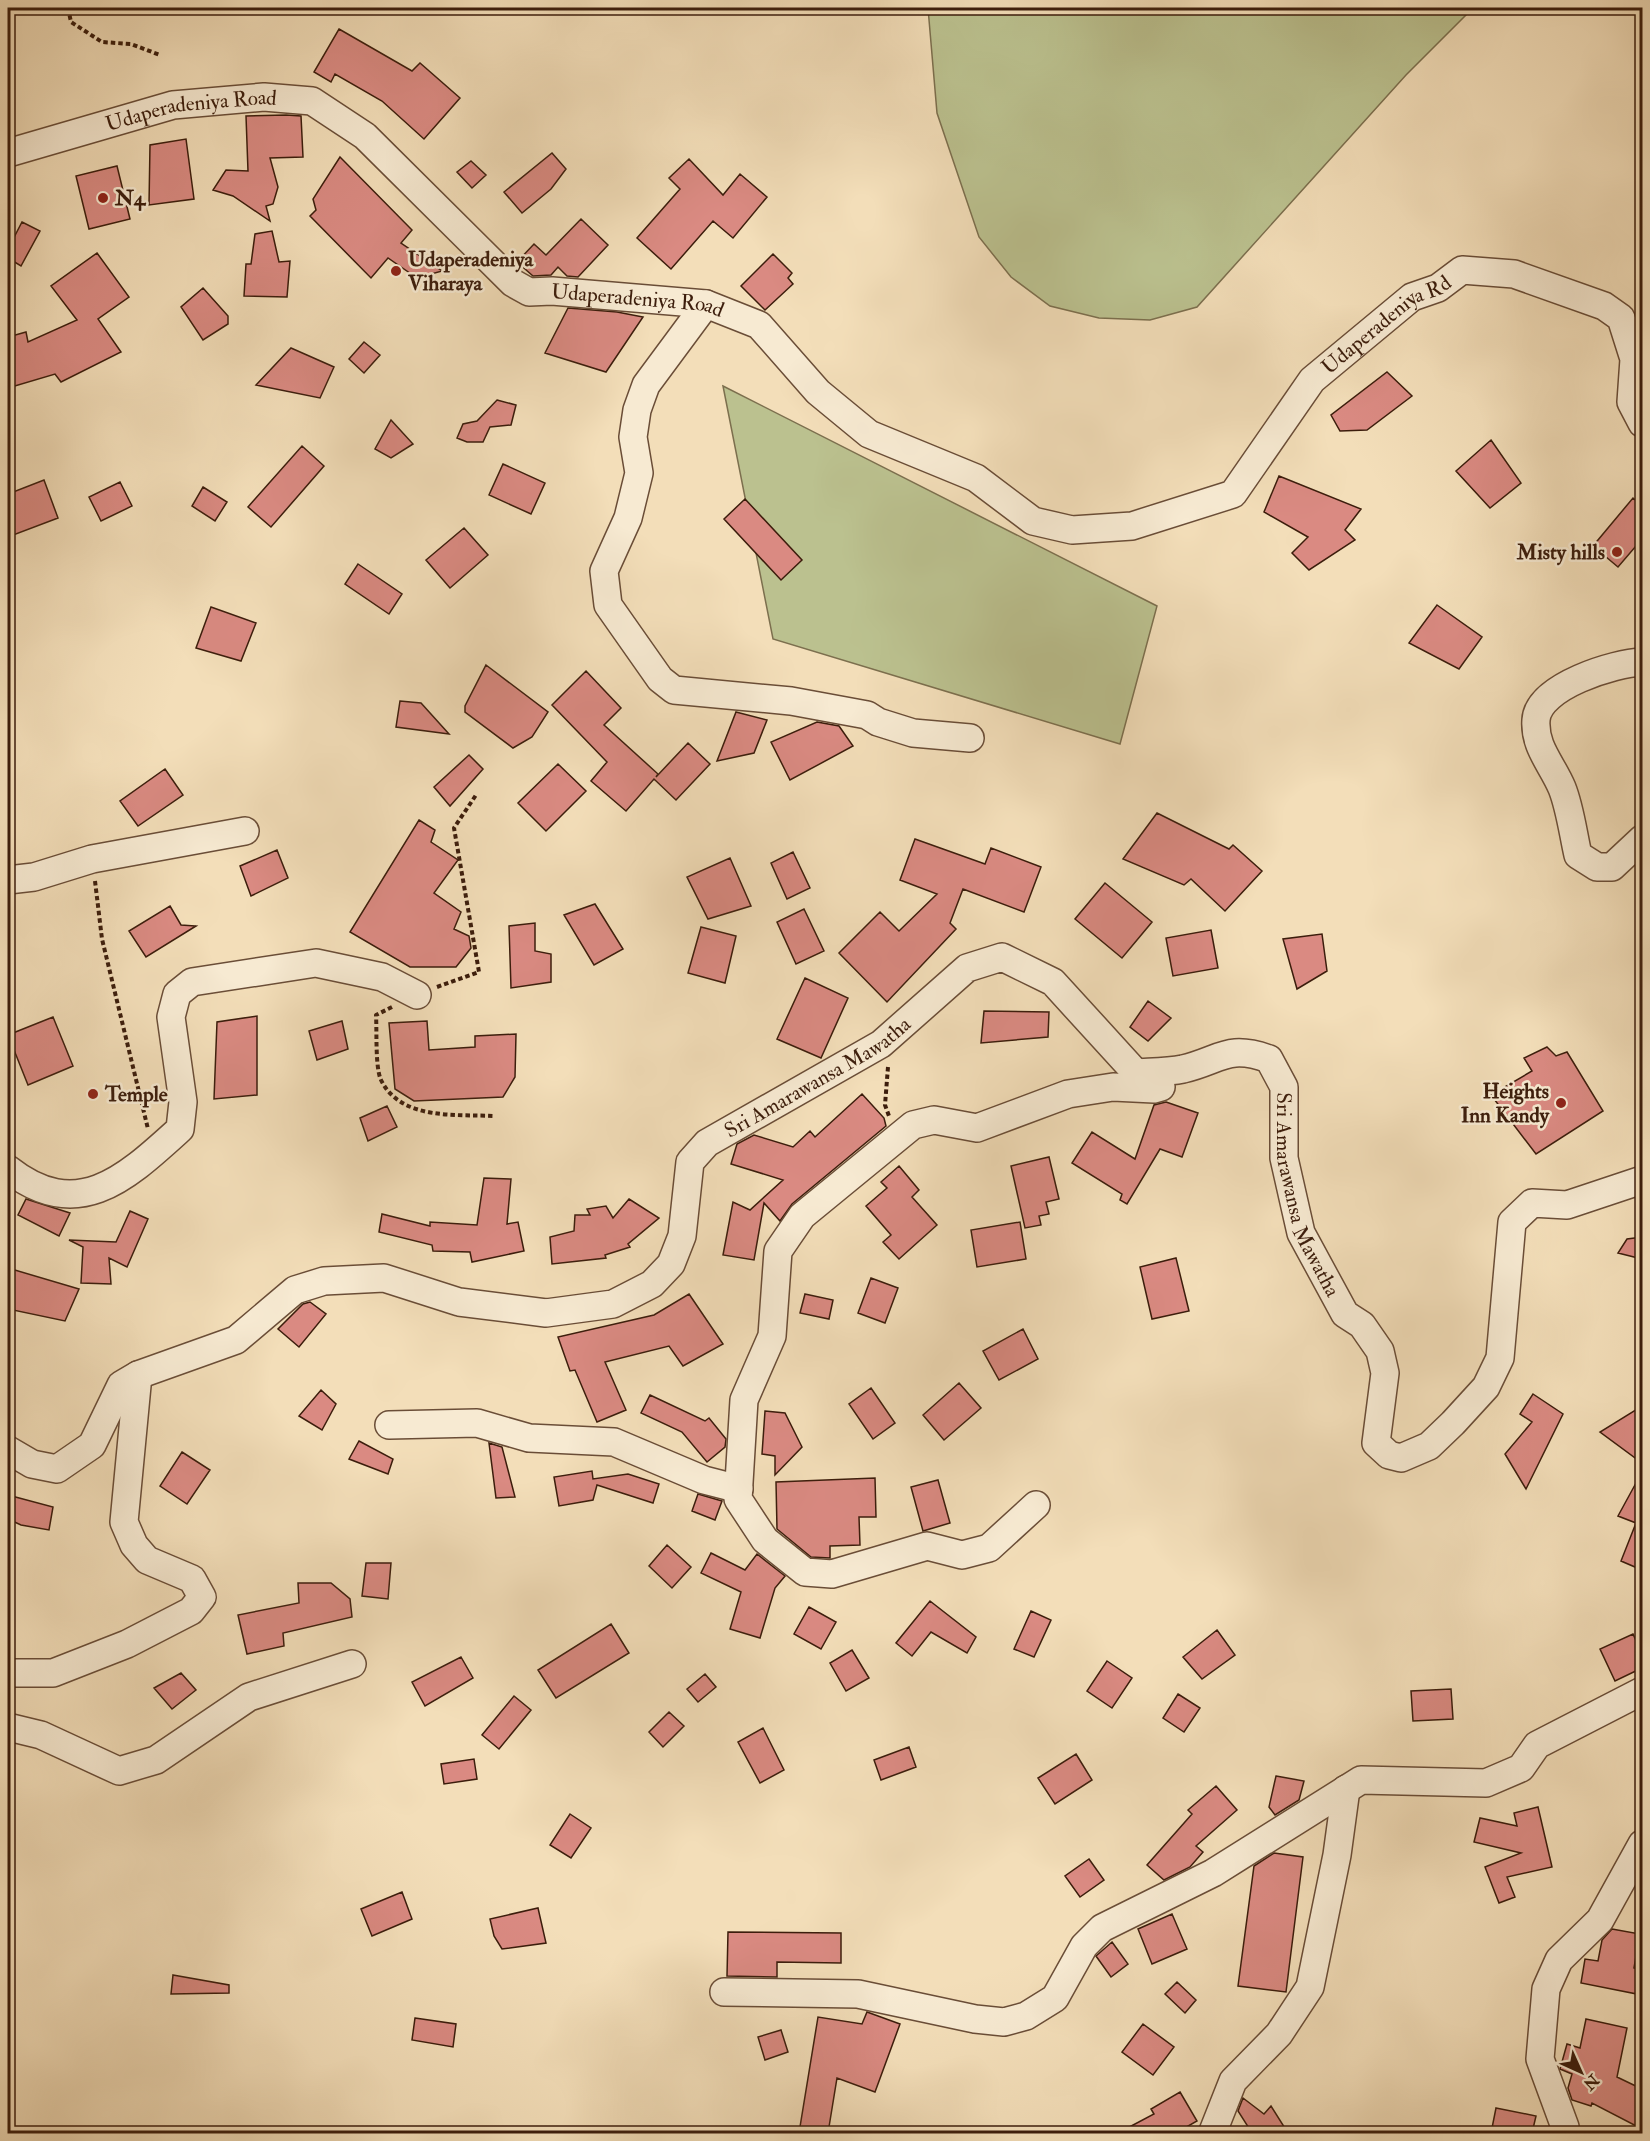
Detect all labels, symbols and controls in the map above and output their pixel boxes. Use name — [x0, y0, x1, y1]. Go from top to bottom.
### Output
street label: Udaperadeniya Road — [102, 83, 278, 137]
place label: N4 — [114, 185, 147, 212]
marker: N4 — [96, 191, 110, 205]
place label: Udaperadeniya Viharaya — [407, 246, 535, 297]
marker: Udaperadeniya Viharaya — [389, 264, 403, 278]
street label: Udaperadeniya Rd — [1316, 269, 1457, 380]
street label: Udaperadeniya Road — [550, 277, 729, 324]
place label: Misty hills — [1516, 539, 1605, 566]
marker: Misty hills — [1610, 545, 1624, 559]
street label: Sri Amarawansa Mawatha — [719, 1010, 916, 1144]
place label: Heights Inn Kandy — [1461, 1078, 1550, 1129]
place label: Temple — [104, 1081, 168, 1108]
marker: Temple — [86, 1087, 100, 1101]
street label: Sri Amarawansa Mawatha — [1271, 1092, 1347, 1302]
marker: Heights Inn Kandy — [1554, 1096, 1568, 1110]
north arrow — [1551, 2042, 1611, 2102]
text: N — [1578, 2069, 1604, 2095]

